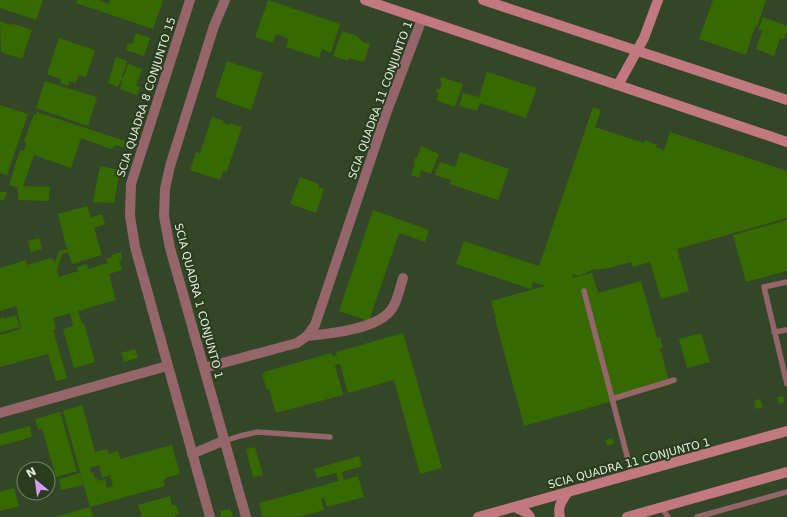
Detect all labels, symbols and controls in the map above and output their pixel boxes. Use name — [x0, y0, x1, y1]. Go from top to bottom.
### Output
street label: SCIA QUADRA 8 CONJUNTO 15 — [114, 16, 179, 179]
street label: SCIA QUADRA 11 CONJUNTO 1 — [346, 19, 415, 181]
street label: SCIA QUADRA 1 CONJUNTO 1 — [171, 222, 226, 380]
street label: SCIA QUADRA 11 CONJUNTO 1 — [547, 436, 712, 491]
north arrow — [16, 461, 56, 501]
text: N — [24, 465, 39, 481]

